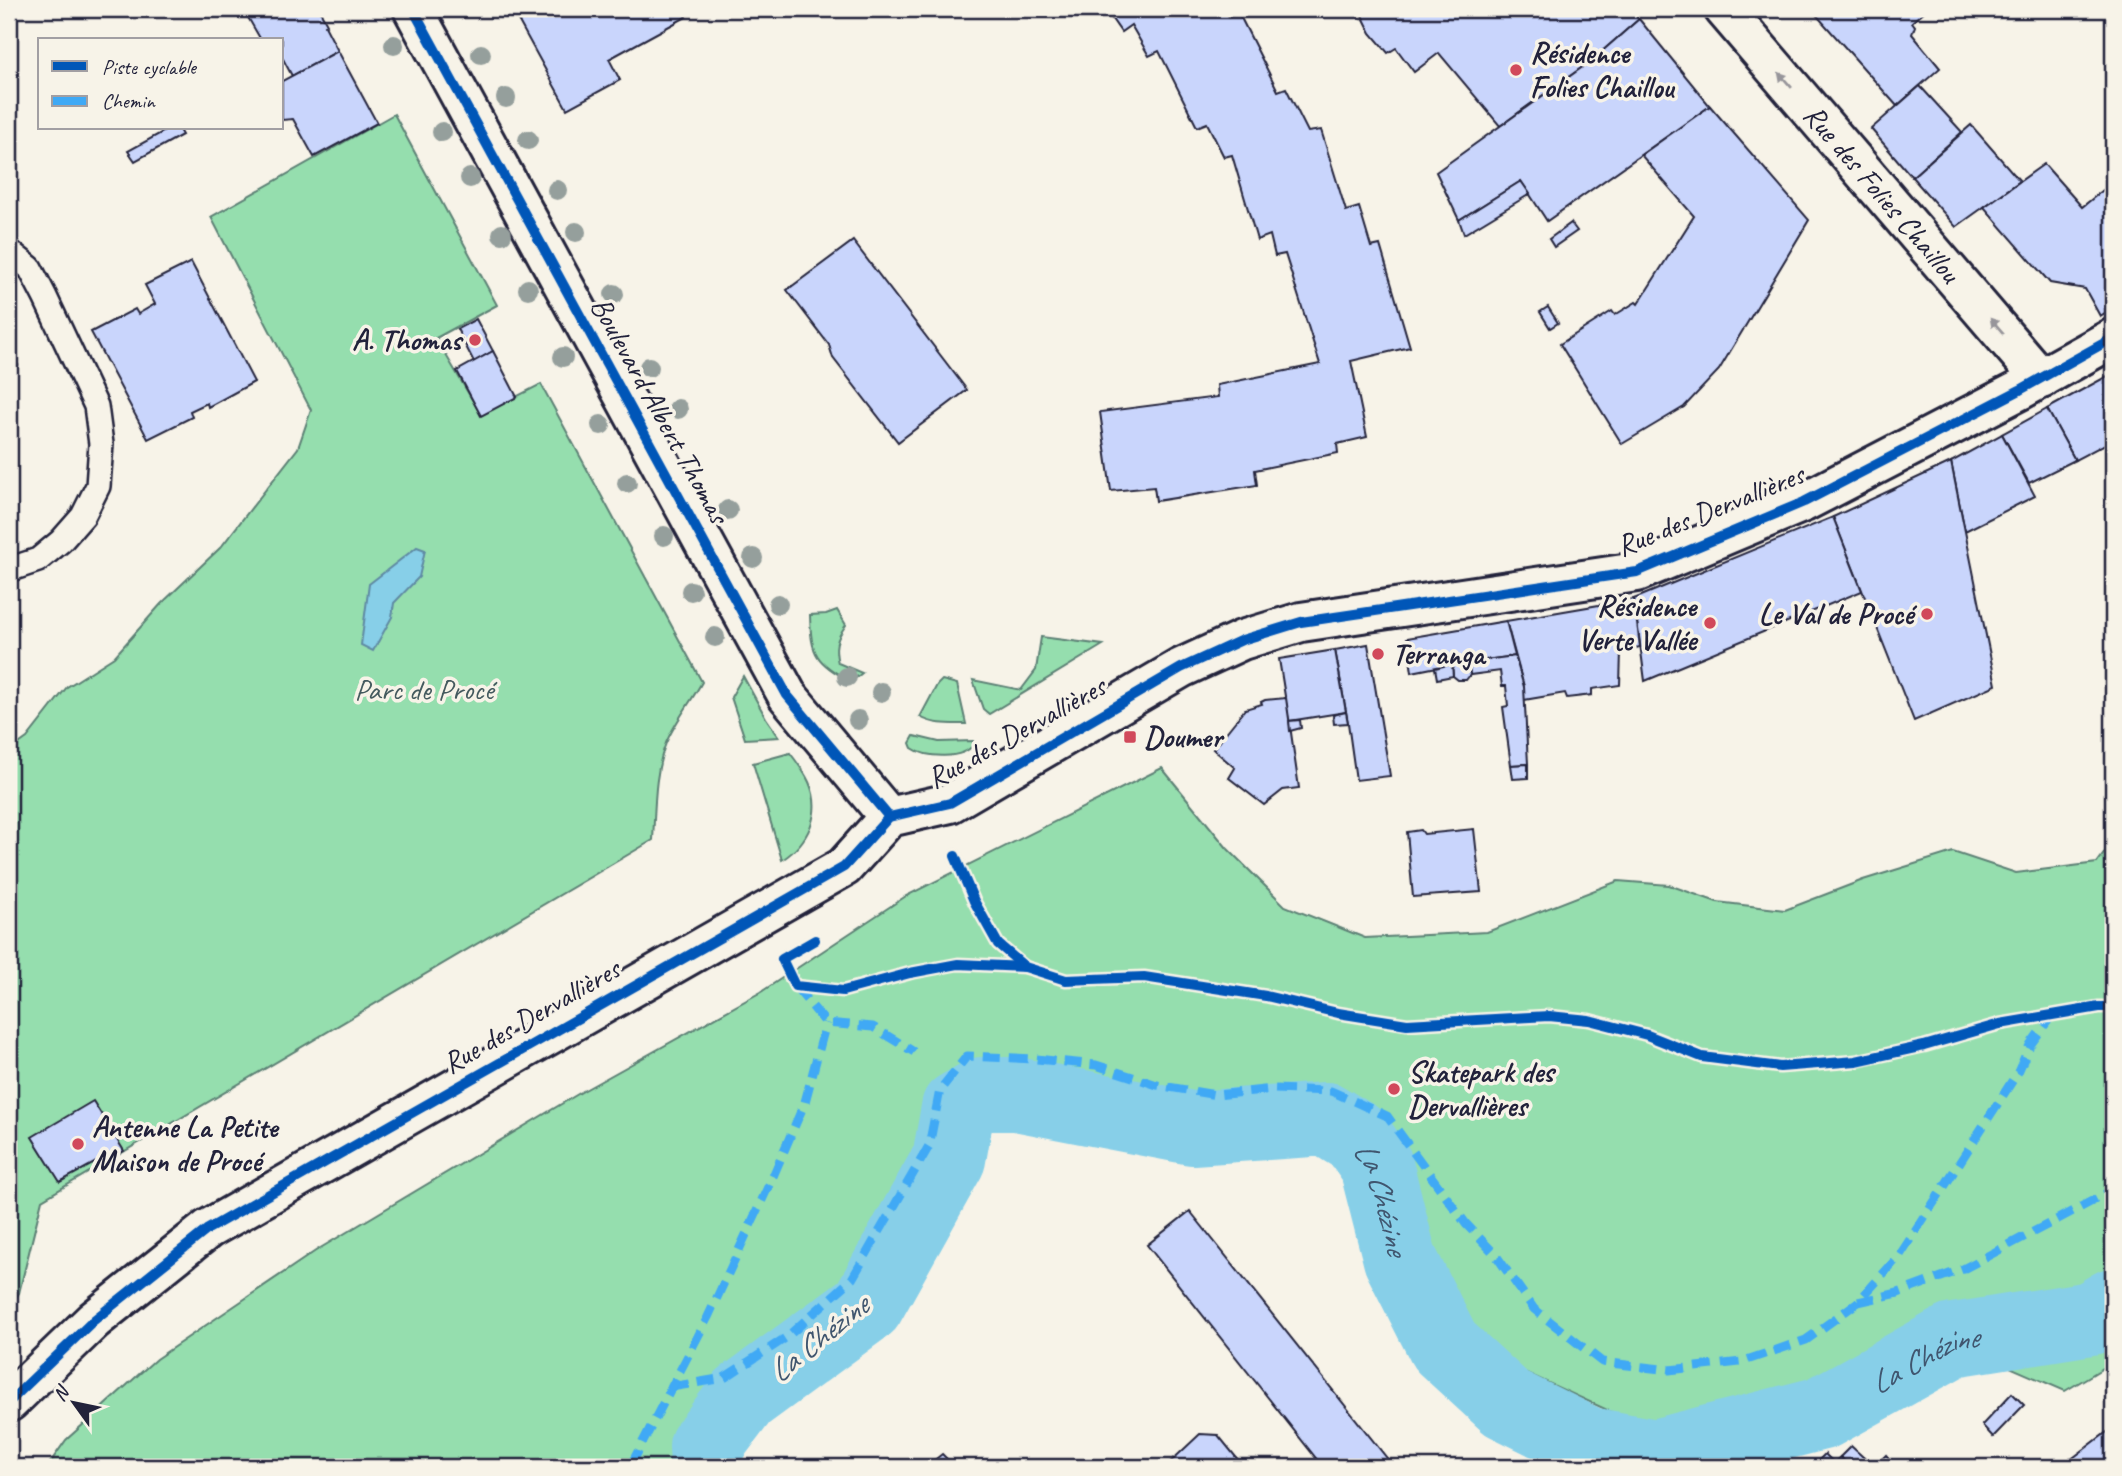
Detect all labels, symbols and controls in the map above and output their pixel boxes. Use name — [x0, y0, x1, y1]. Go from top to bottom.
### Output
place label: Résidence Folies Chaillou — [1530, 34, 1675, 106]
legend — [38, 38, 284, 130]
text: Piste cyclable — [102, 54, 198, 80]
marker: Résidence Folies Chaillou — [1508, 62, 1524, 78]
one-way arrow — [1778, 71, 1793, 88]
text: Chemin — [102, 88, 156, 114]
street label: Rue des Folies Chaillou — [1795, 97, 1970, 292]
street label: Boulevard Albert Thomas — [582, 290, 739, 532]
one-way arrow — [1990, 318, 2005, 335]
place label: A. Thomas — [352, 321, 464, 359]
marker: A. Thomas — [467, 332, 483, 348]
street label: Rue des Dervallières — [1611, 454, 1812, 565]
place label: Résidence Verte Vallée — [1578, 587, 1699, 659]
place label: Le Val de Procé — [1759, 595, 1917, 633]
marker: Le Val de Procé — [1919, 606, 1935, 622]
marker: Résidence Verte Vallée — [1702, 615, 1718, 631]
place label: Terranga — [1392, 635, 1487, 673]
marker: Terranga — [1370, 646, 1386, 662]
street label: Rue des Dervallières — [920, 666, 1115, 797]
park label: Parc de Procé — [355, 670, 498, 708]
place label: Doumer — [1144, 718, 1225, 756]
marker: Doumer — [1122, 729, 1138, 745]
street label: Rue des Dervallières — [435, 948, 629, 1082]
place label: Skatepark des Dervallières — [1408, 1053, 1557, 1125]
marker: Skatepark des Dervallières — [1386, 1081, 1402, 1097]
place label: Antenne La Petite Maison de Procé — [92, 1108, 279, 1180]
water label: La Chézine — [1344, 1132, 1419, 1263]
marker: Antenne La Petite Maison de Procé — [70, 1136, 86, 1152]
water label: La Chézine — [760, 1283, 880, 1391]
water label: La Chézine — [1862, 1316, 1985, 1403]
north arrow — [38, 1368, 108, 1438]
text: N — [47, 1380, 76, 1406]

